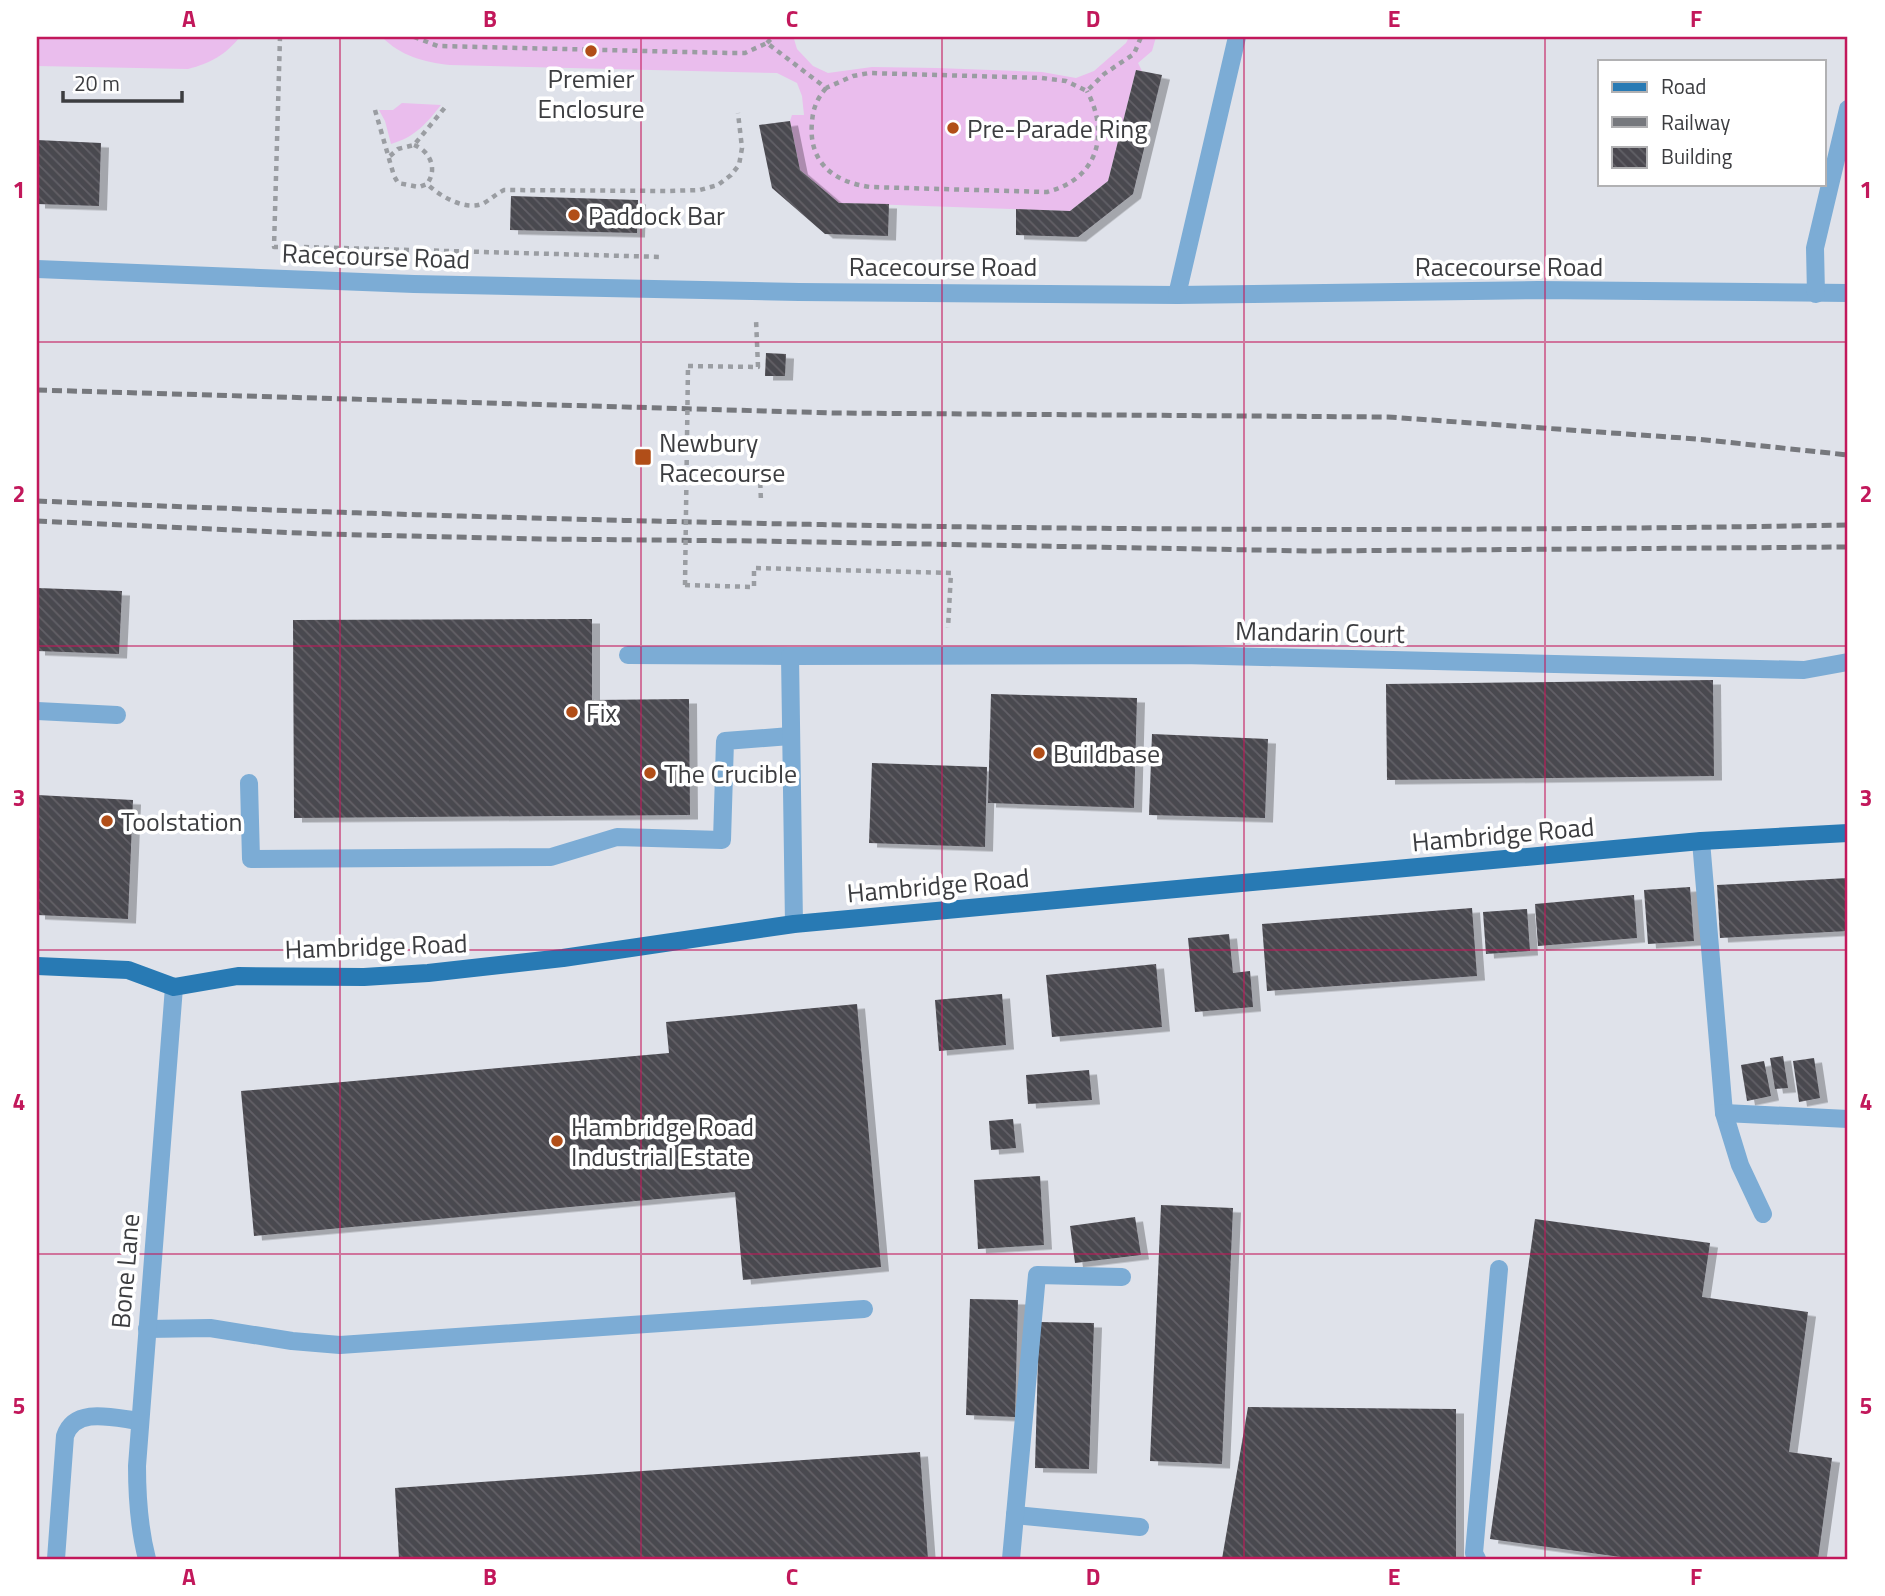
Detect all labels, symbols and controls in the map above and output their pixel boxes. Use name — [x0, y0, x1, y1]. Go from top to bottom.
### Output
text: A — [182, 1, 196, 36]
text: B — [483, 1, 497, 36]
text: C — [786, 1, 798, 36]
text: D — [1086, 1, 1100, 36]
text: E — [1388, 1, 1400, 36]
text: F — [1690, 1, 1702, 36]
marker: Premier Enclosure — [583, 43, 599, 59]
place label: Premier Enclosure — [537, 59, 645, 128]
scale bar — [63, 60, 182, 104]
legend — [1598, 60, 1826, 186]
text: 20 m — [74, 67, 120, 99]
text: Road — [1661, 70, 1706, 102]
text: Railway — [1661, 106, 1730, 138]
place label: Pre-Parade Ring — [967, 109, 1148, 148]
marker: Pre-Parade Ring — [945, 120, 961, 136]
text: Building — [1661, 140, 1733, 172]
text: 1 — [13, 172, 25, 207]
text: 1 — [1860, 172, 1872, 207]
place label: Paddock Bar — [588, 196, 725, 235]
marker: Paddock Bar — [566, 207, 582, 223]
street label: Racecourse Road — [281, 233, 471, 279]
street label: Racecourse Road — [849, 247, 1037, 286]
street label: Racecourse Road — [1415, 247, 1603, 286]
place label: Newbury Racecourse — [659, 423, 785, 492]
marker: Newbury Racecourse — [633, 447, 653, 467]
text: 2 — [13, 476, 25, 511]
text: 2 — [1860, 476, 1872, 511]
street label: Mandarin Court — [1235, 611, 1405, 653]
place label: Fix — [586, 693, 617, 732]
marker: Fix — [564, 704, 580, 720]
place label: Buildbase — [1053, 734, 1160, 773]
marker: Buildbase — [1031, 745, 1047, 761]
place label: The Crucible — [664, 754, 797, 793]
marker: The Crucible — [642, 765, 658, 781]
text: 3 — [13, 780, 25, 815]
text: 3 — [1860, 780, 1872, 815]
place label: Toolstation — [121, 802, 243, 841]
street label: Hambridge Road — [1410, 807, 1596, 861]
marker: Toolstation — [99, 813, 115, 829]
street label: Hambridge Road — [845, 858, 1031, 912]
street label: Hambridge Road — [284, 923, 468, 969]
text: 4 — [13, 1084, 25, 1119]
text: 4 — [1860, 1084, 1872, 1119]
place label: Hambridge Road Industrial Estate — [571, 1107, 754, 1176]
marker: Hambridge Road Industrial Estate — [549, 1133, 565, 1149]
street label: Bone Lane — [101, 1212, 149, 1330]
text: 5 — [13, 1388, 25, 1423]
text: 5 — [1860, 1388, 1872, 1423]
text: A — [182, 1559, 196, 1594]
text: B — [483, 1559, 497, 1594]
text: C — [786, 1559, 798, 1594]
text: D — [1086, 1559, 1100, 1594]
text: E — [1388, 1559, 1400, 1594]
text: F — [1690, 1559, 1702, 1594]

